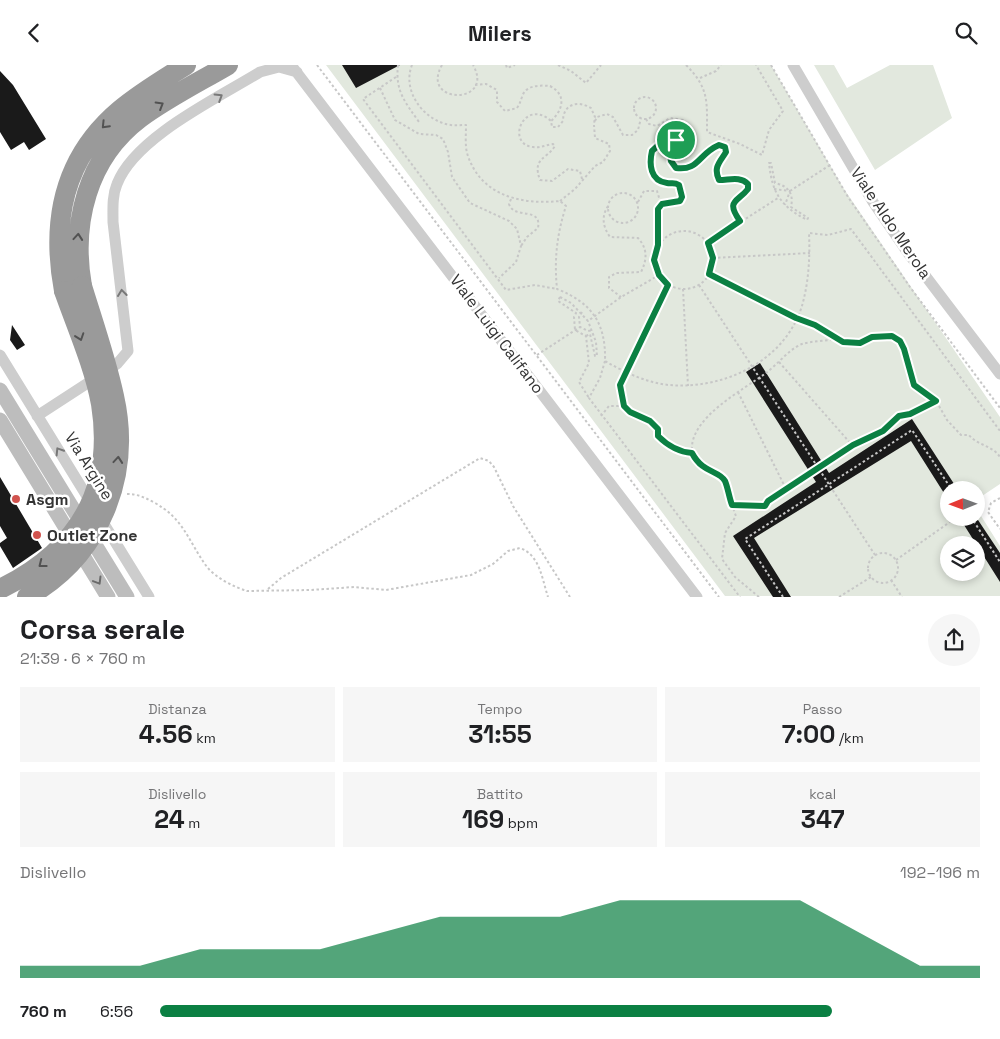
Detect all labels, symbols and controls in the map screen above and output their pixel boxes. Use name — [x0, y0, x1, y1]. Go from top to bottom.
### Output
icon: back — [20, 19, 48, 47]
text: Milers — [468, 19, 532, 47]
icon: search — [952, 19, 980, 47]
one-way arrow — [213, 94, 222, 103]
one-way arrow — [155, 102, 164, 112]
one-way arrow — [102, 119, 111, 128]
pin — [655, 119, 697, 161]
icon: arrive — [662, 126, 690, 154]
street label: Viale Aldo Merola — [846, 163, 936, 283]
one-way arrow — [72, 233, 83, 241]
street label: Viale Luigi Califano — [445, 270, 549, 398]
one-way arrow — [117, 288, 127, 297]
one-way arrow — [74, 333, 84, 341]
street label: Via Argine — [60, 428, 118, 504]
one-way arrow — [56, 447, 65, 456]
one-way arrow — [112, 456, 123, 464]
north arrow — [940, 481, 985, 526]
map controls — [940, 481, 985, 581]
place label: Asgm — [26, 489, 68, 510]
marker: Asgm — [10, 493, 22, 505]
place label: Outlet Zone — [47, 525, 138, 546]
marker: Outlet Zone — [31, 529, 43, 541]
button: layers — [940, 536, 985, 581]
one-way arrow — [39, 559, 48, 567]
one-way arrow — [92, 575, 102, 584]
text: Corsa serale — [20, 611, 185, 647]
button: share — [928, 614, 980, 666]
text: 21:39 · 6 × 760 m — [20, 648, 146, 669]
text: Distanza — [148, 700, 206, 718]
text: Tempo — [478, 700, 522, 718]
text: Passo — [803, 700, 842, 718]
text: 4.56 — [139, 718, 193, 750]
text: 31:55 — [468, 718, 532, 750]
text: 7:00 — [782, 718, 835, 750]
text: km — [193, 729, 216, 747]
text: /km — [835, 729, 864, 747]
text: Dislivello — [148, 785, 206, 803]
text: Battito — [477, 785, 523, 803]
text: kcal — [809, 785, 836, 803]
text: 24 — [154, 803, 185, 835]
text: 169 — [462, 803, 504, 835]
text: 347 — [801, 803, 845, 835]
text: m — [185, 814, 200, 832]
text: bpm — [504, 814, 538, 832]
text: Dislivello — [20, 862, 86, 883]
text: 192–196 m — [900, 862, 980, 883]
text: 760 m — [20, 1001, 67, 1022]
text: 6:56 — [100, 1001, 133, 1022]

